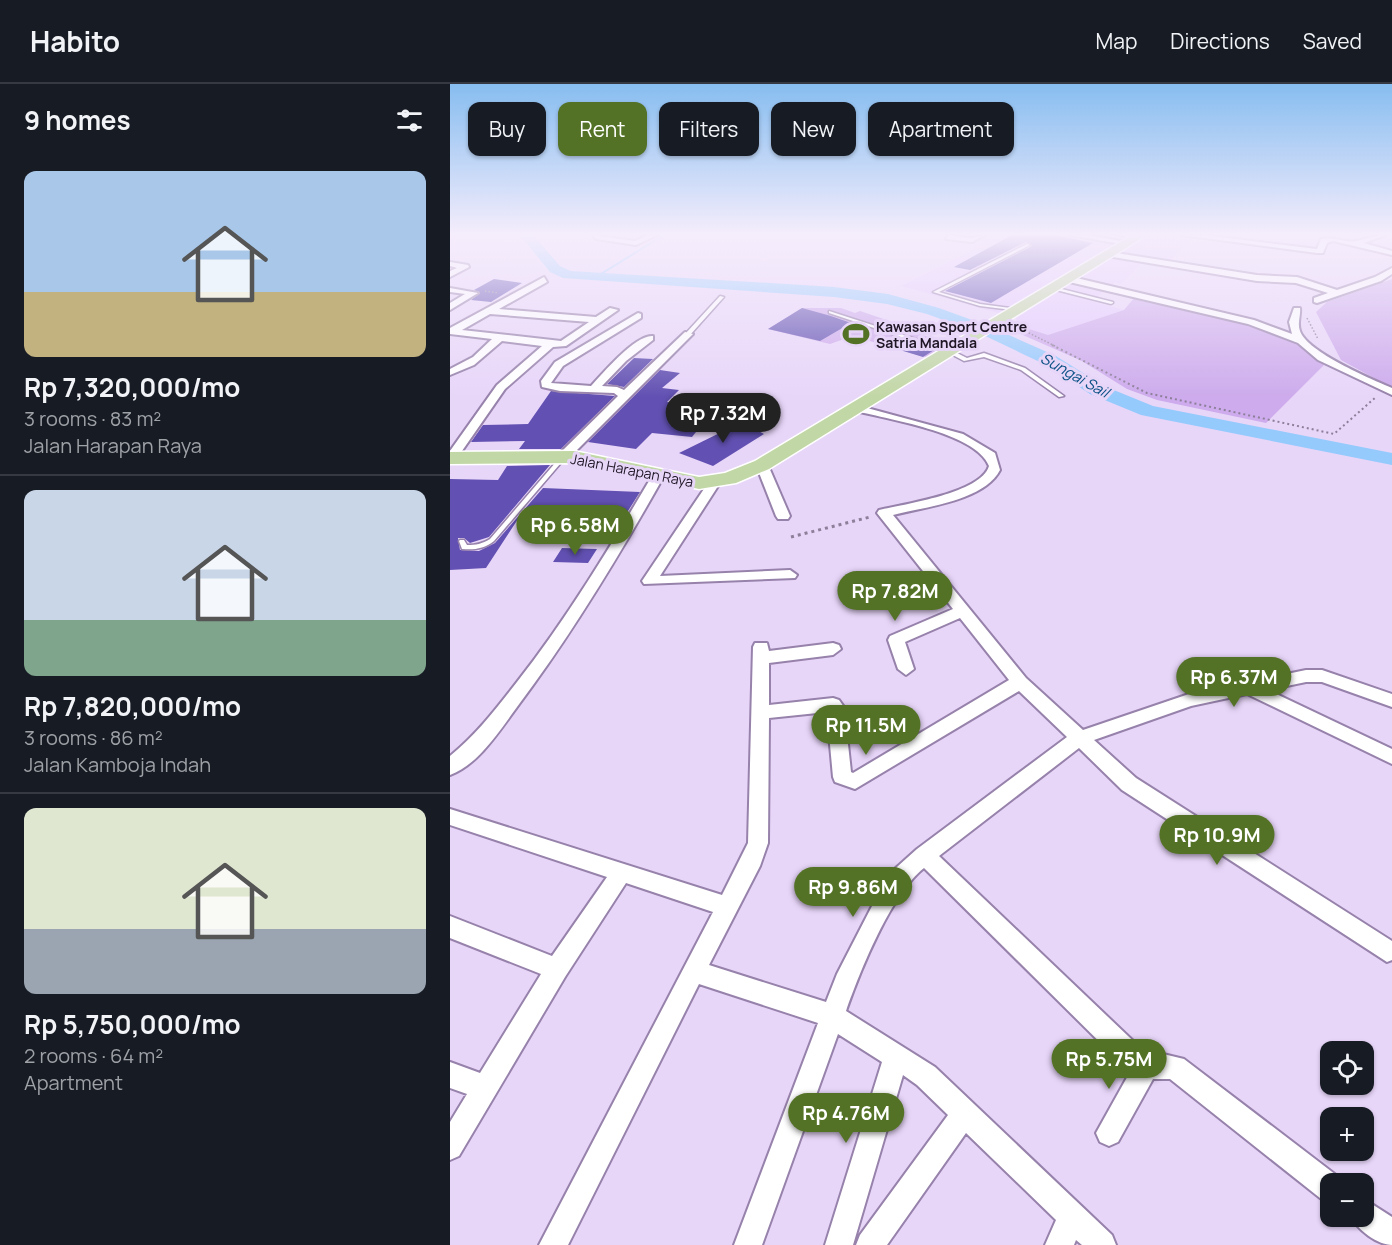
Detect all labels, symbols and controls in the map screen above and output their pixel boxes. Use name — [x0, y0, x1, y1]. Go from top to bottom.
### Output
text: Habito — [30, 22, 120, 60]
text: Map — [1096, 27, 1137, 55]
text: Directions — [1170, 27, 1270, 55]
text: Saved — [1303, 27, 1362, 55]
text: 9 homes — [24, 102, 131, 138]
chip: Buy — [468, 102, 546, 156]
chip: Rent — [558, 102, 647, 156]
chip: Filters — [659, 102, 759, 156]
chip: New — [771, 102, 856, 156]
chip: Apartment — [868, 102, 1014, 156]
icon: filters — [393, 104, 426, 137]
icon: home — [171, 210, 279, 318]
place label: Kawasan Sport Centre Satria Mandala — [876, 317, 1027, 352]
sports icon: Kawasan Sport Centre Satria Mandala — [841, 319, 871, 349]
water label: Sungai Sail — [1037, 348, 1115, 404]
text: Rp 7,320,000/mo — [24, 369, 240, 405]
pin: Rp 7.32M — [661, 393, 785, 444]
text: Rp 7.32M — [680, 399, 766, 426]
text: 3 rooms · 83 m² — [24, 405, 161, 432]
text: Jalan Harapan Raya — [24, 432, 202, 459]
street label: Jalan Harapan Raya — [569, 449, 695, 491]
pin: Rp 6.58M — [513, 505, 637, 556]
text: Rp 6.58M — [530, 511, 620, 538]
icon: home — [171, 529, 279, 637]
pin: Rp 7.82M — [833, 571, 957, 622]
text: Rp 7.82M — [851, 577, 939, 604]
pin: Rp 6.37M — [1172, 657, 1296, 708]
text: Rp 6.37M — [1190, 663, 1278, 690]
text: Rp 7,820,000/mo — [24, 688, 241, 724]
pin: Rp 11.5M — [804, 705, 928, 756]
text: Rp 11.5M — [825, 711, 907, 738]
text: 3 rooms · 86 m² — [24, 724, 163, 751]
text: Jalan Kamboja Indah — [24, 751, 211, 778]
pin: Rp 10.9M — [1155, 815, 1279, 866]
text: Rp 10.9M — [1173, 821, 1261, 848]
icon: home — [171, 847, 279, 955]
pin: Rp 9.86M — [791, 867, 915, 918]
text: Rp 9.86M — [808, 873, 898, 900]
text: Rp 5,750,000/mo — [24, 1006, 241, 1042]
pin: Rp 5.75M — [1047, 1039, 1171, 1090]
map controls — [1320, 1041, 1374, 1227]
button: locate — [1320, 1041, 1374, 1095]
text: 2 rooms · 64 m² — [24, 1042, 163, 1069]
text: Rp 5.75M — [1066, 1045, 1152, 1072]
text: Apartment — [24, 1069, 123, 1096]
pin: Rp 4.76M — [784, 1093, 908, 1144]
text: Rp 4.76M — [802, 1099, 890, 1126]
button: + — [1320, 1107, 1374, 1161]
button: − — [1320, 1173, 1374, 1227]

